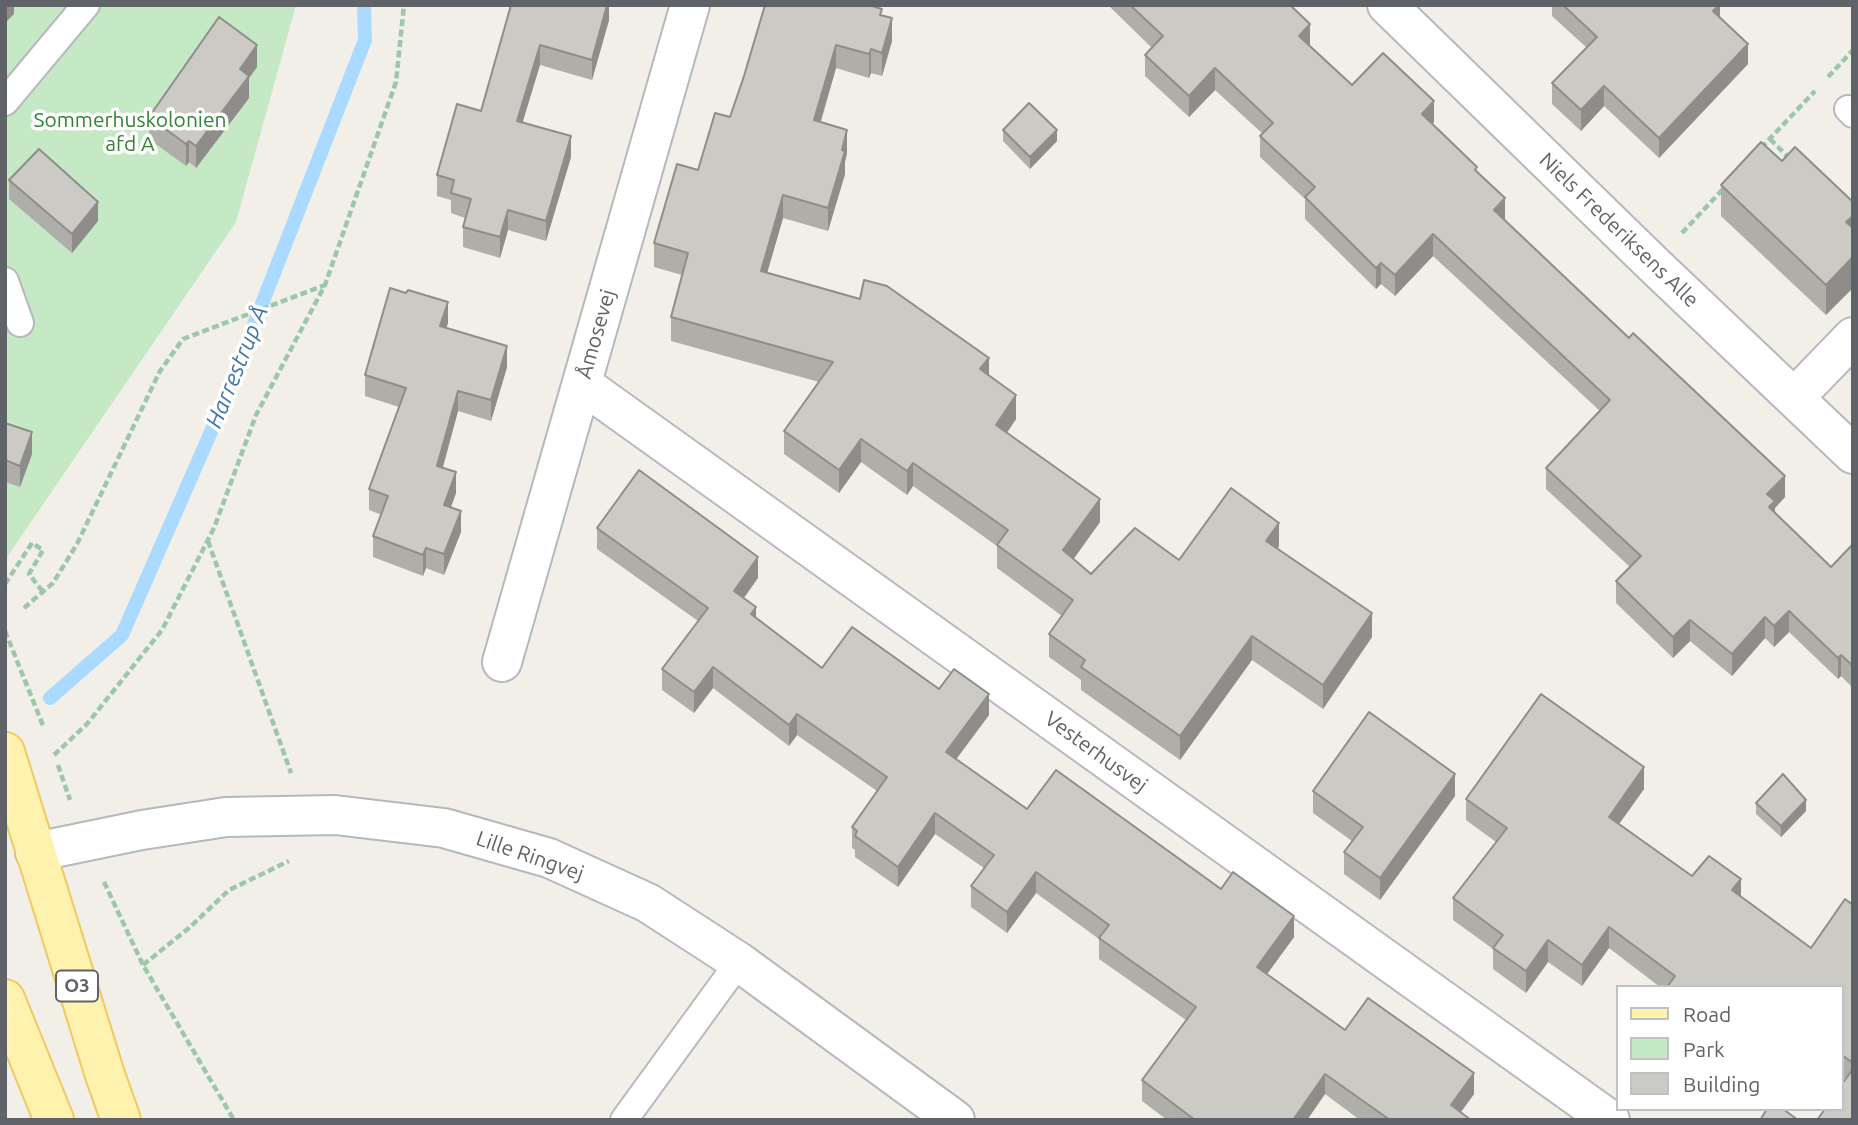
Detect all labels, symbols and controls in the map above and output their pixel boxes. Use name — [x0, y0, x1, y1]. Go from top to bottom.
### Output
park label: Sommerhuskolonien afd A — [33, 107, 227, 157]
street label: Niels Frederiksens Alle — [1534, 147, 1704, 313]
street label: Åmosevej — [571, 286, 621, 382]
water label: Harrestrup Å — [200, 302, 274, 432]
street label: Vesterhusvej — [1040, 706, 1152, 798]
street label: Lille Ringvej — [473, 826, 587, 886]
road number: O3 — [56, 970, 98, 1002]
legend — [1616, 985, 1844, 1111]
text: Road — [1683, 1002, 1731, 1026]
text: Park — [1683, 1037, 1725, 1061]
text: Building — [1683, 1072, 1760, 1096]

